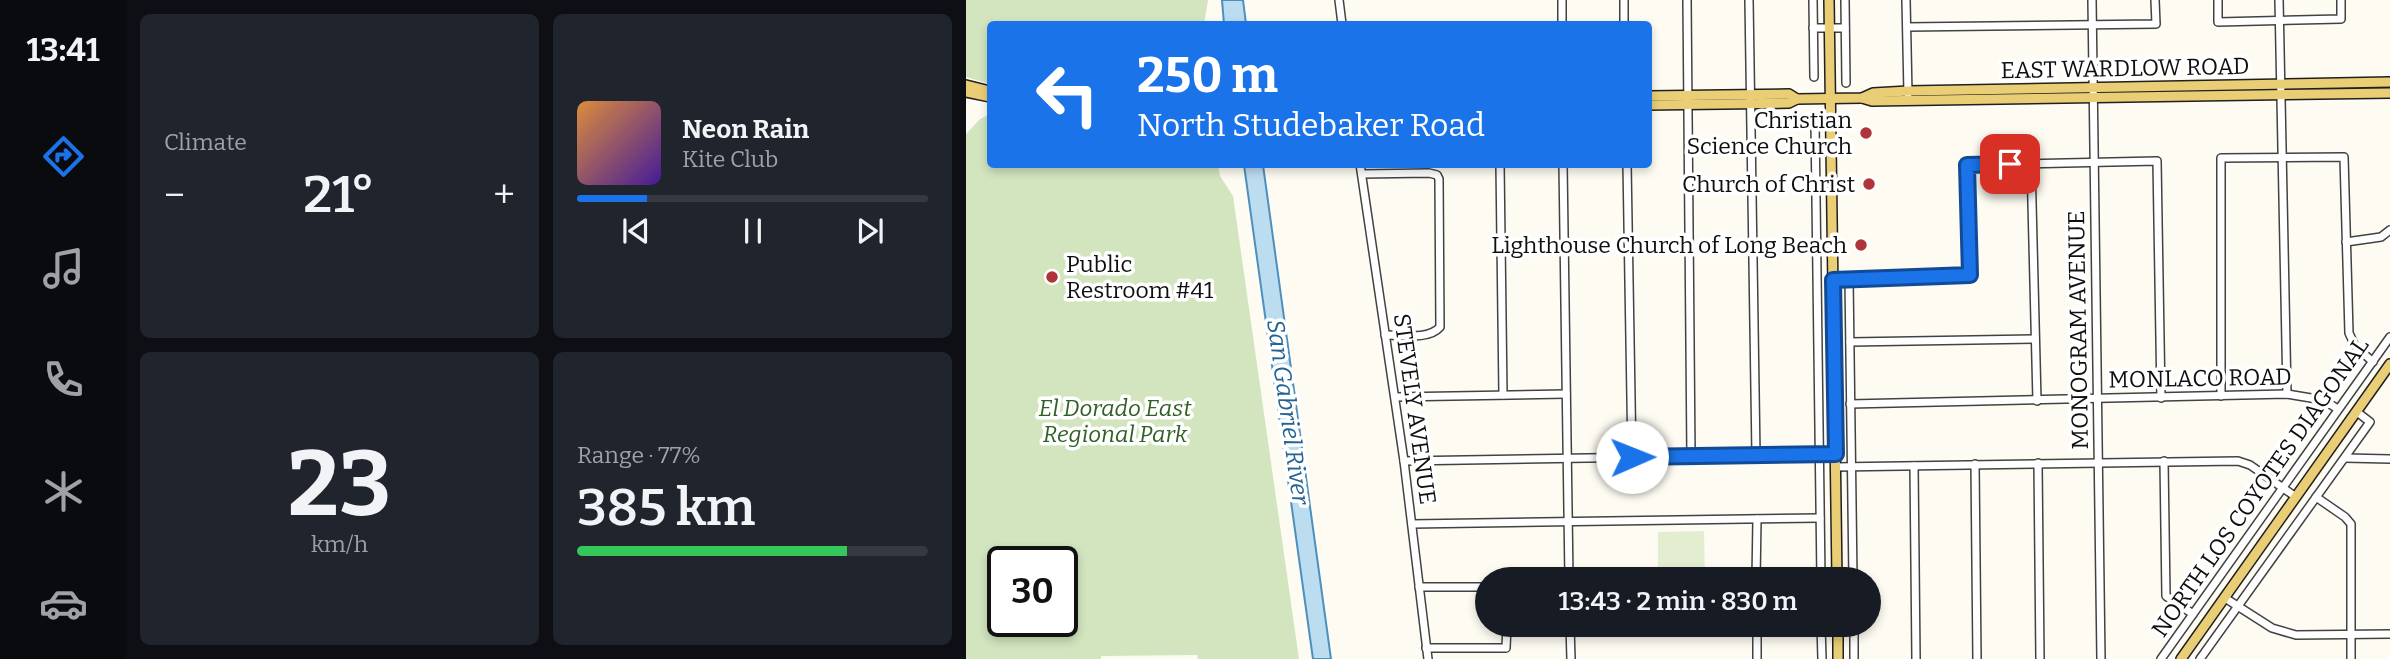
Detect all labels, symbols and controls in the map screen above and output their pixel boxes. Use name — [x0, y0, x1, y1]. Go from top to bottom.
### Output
text: 13:41 — [26, 31, 100, 69]
text: 250 m — [1137, 46, 1278, 105]
icon: left — [1022, 49, 1113, 140]
street label: EAST WARDLOW ROAD — [2000, 52, 2250, 84]
text: North Studebaker Road — [1137, 106, 1485, 144]
place label: Christian Science Church — [1686, 106, 1852, 160]
text: Neon Rain — [682, 114, 809, 145]
marker: Christian Science Church — [1858, 125, 1874, 141]
text: Climate — [164, 128, 247, 156]
icon: directions — [39, 132, 88, 181]
pin — [1980, 134, 2040, 194]
text: Kite Club — [682, 145, 778, 173]
icon: arrive — [1991, 145, 2029, 183]
text: 21° — [303, 163, 375, 226]
place label: Church of Christ — [1682, 170, 1855, 198]
text: − — [164, 172, 185, 218]
text: + — [493, 172, 515, 218]
marker: Church of Christ — [1861, 176, 1877, 192]
street label: MONOGRAM AVENUE — [2062, 210, 2094, 450]
icon: previous — [617, 212, 655, 250]
icon: pause — [734, 212, 772, 250]
icon: next — [851, 212, 889, 250]
place label: Lighthouse Church of Long Beach — [1491, 231, 1847, 259]
marker: Lighthouse Church of Long Beach — [1853, 237, 1869, 253]
icon: music — [39, 244, 88, 293]
place label: Public Restroom #41 — [1066, 250, 1214, 304]
marker: Public Restroom #41 — [1044, 269, 1060, 285]
street label: STEVELY AVENUE — [1388, 312, 1442, 506]
water label: San Gabriel River — [1261, 318, 1315, 508]
street label: NORTH LOS COYOTES DIAGONAL — [2146, 332, 2375, 642]
icon: phone — [39, 355, 88, 404]
street label: MONLACO ROAD — [2108, 362, 2292, 394]
park label: El Dorado East Regional Park — [1039, 394, 1192, 448]
position arrow — [1595, 420, 1669, 494]
text: 23 — [288, 430, 391, 539]
text: Range · 77% — [577, 441, 701, 469]
icon: climate — [39, 467, 88, 516]
text: 385 km — [577, 476, 755, 539]
text: km/h — [311, 530, 368, 558]
speed limit sign: 30 — [987, 546, 1078, 637]
icon: car — [39, 579, 88, 628]
text: 13:43 · 2 min · 830 m — [1559, 586, 1797, 617]

